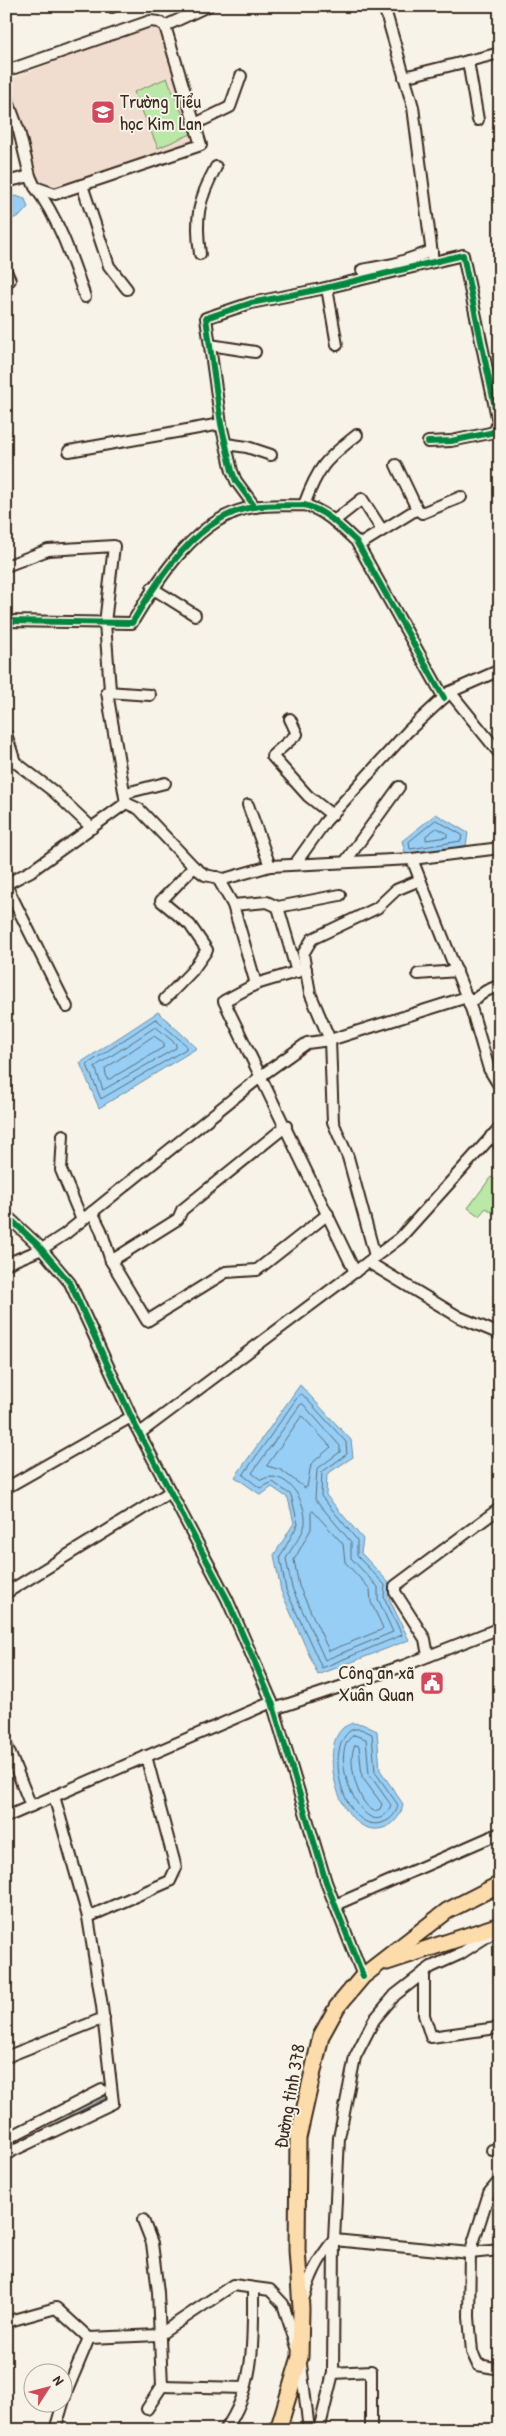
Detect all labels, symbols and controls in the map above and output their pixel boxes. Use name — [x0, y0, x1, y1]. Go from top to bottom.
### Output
place label: Trường Tiểu học Kim Lan — [120, 88, 202, 136]
school or university icon: Trường Tiểu học Kim Lan — [90, 99, 116, 125]
place label: Công an xã Xuân Quan — [338, 1659, 415, 1707]
public building icon: Công an xã Xuân Quan — [419, 1670, 445, 1696]
street label: Đường tỉnh 378 — [267, 2042, 311, 2150]
north arrow — [22, 2364, 72, 2414]
text: N — [49, 2371, 69, 2389]

